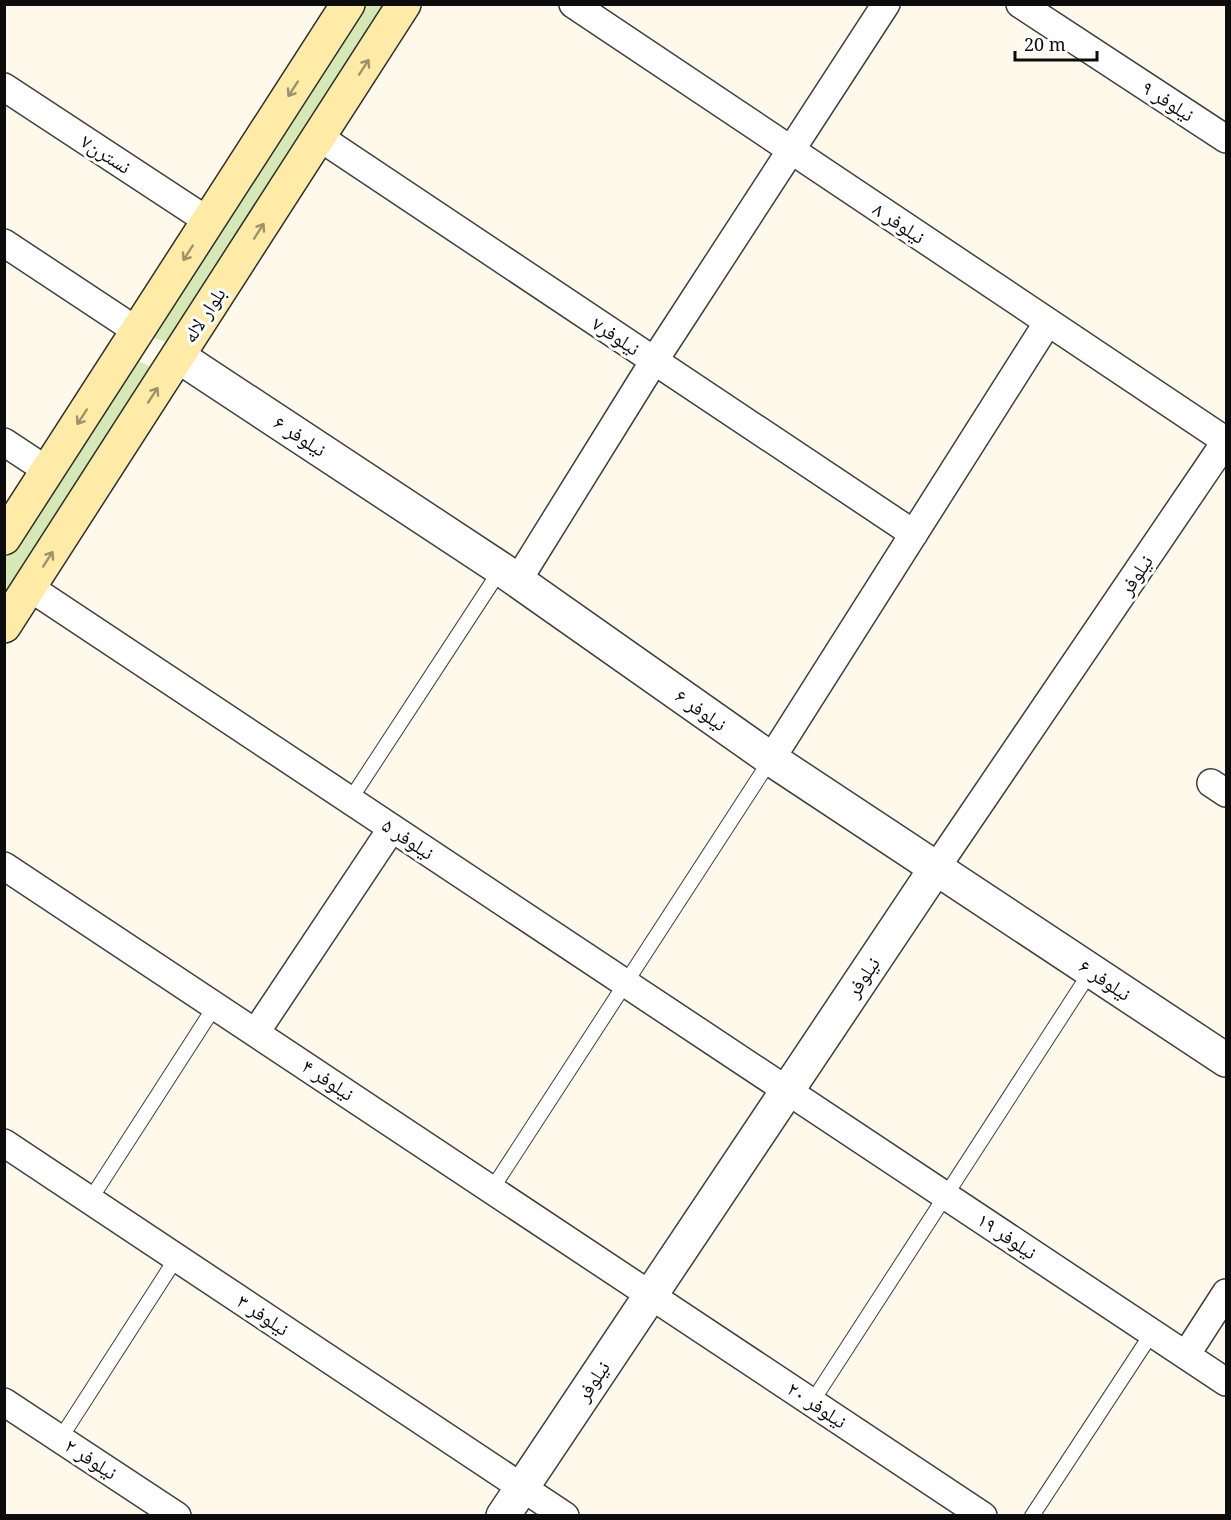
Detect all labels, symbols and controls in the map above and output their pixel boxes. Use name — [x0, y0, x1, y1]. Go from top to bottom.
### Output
scale bar — [1015, 24, 1098, 62]
text: 20 m — [1024, 32, 1066, 56]
one-way arrow — [358, 59, 370, 76]
street label: نیلوفر ۹ — [1137, 74, 1200, 128]
one-way arrow — [287, 80, 299, 97]
street label: نسترن۷ — [76, 127, 137, 180]
street label: نیلوفر ۸ — [868, 195, 931, 250]
one-way arrow — [253, 223, 265, 240]
one-way arrow — [181, 244, 193, 261]
street label: بلوار لاله — [176, 282, 232, 348]
street label: نیلوفر۷ — [587, 310, 646, 361]
one-way arrow — [147, 387, 159, 404]
one-way arrow — [76, 408, 88, 425]
street label: نیلوفر ۶ — [269, 409, 332, 463]
street label: نیلوفر — [1112, 549, 1159, 601]
one-way arrow — [42, 551, 54, 568]
street label: نیلوفر ۶ — [670, 682, 733, 737]
street label: نیلوفر ۵ — [377, 811, 440, 866]
street label: نیلوفر — [839, 951, 886, 1003]
street label: نیلوفر ۶ — [1074, 952, 1137, 1007]
street label: نیلوفر ۴ — [297, 1052, 360, 1107]
street label: نیلوفر ۱۹ — [972, 1206, 1042, 1265]
street label: نیلوفر ۳ — [232, 1287, 295, 1342]
street label: نیلوفر — [569, 1355, 616, 1407]
street label: نیلوفر ۲۰ — [782, 1375, 852, 1434]
street label: نیلوفر ۲ — [60, 1432, 123, 1486]

